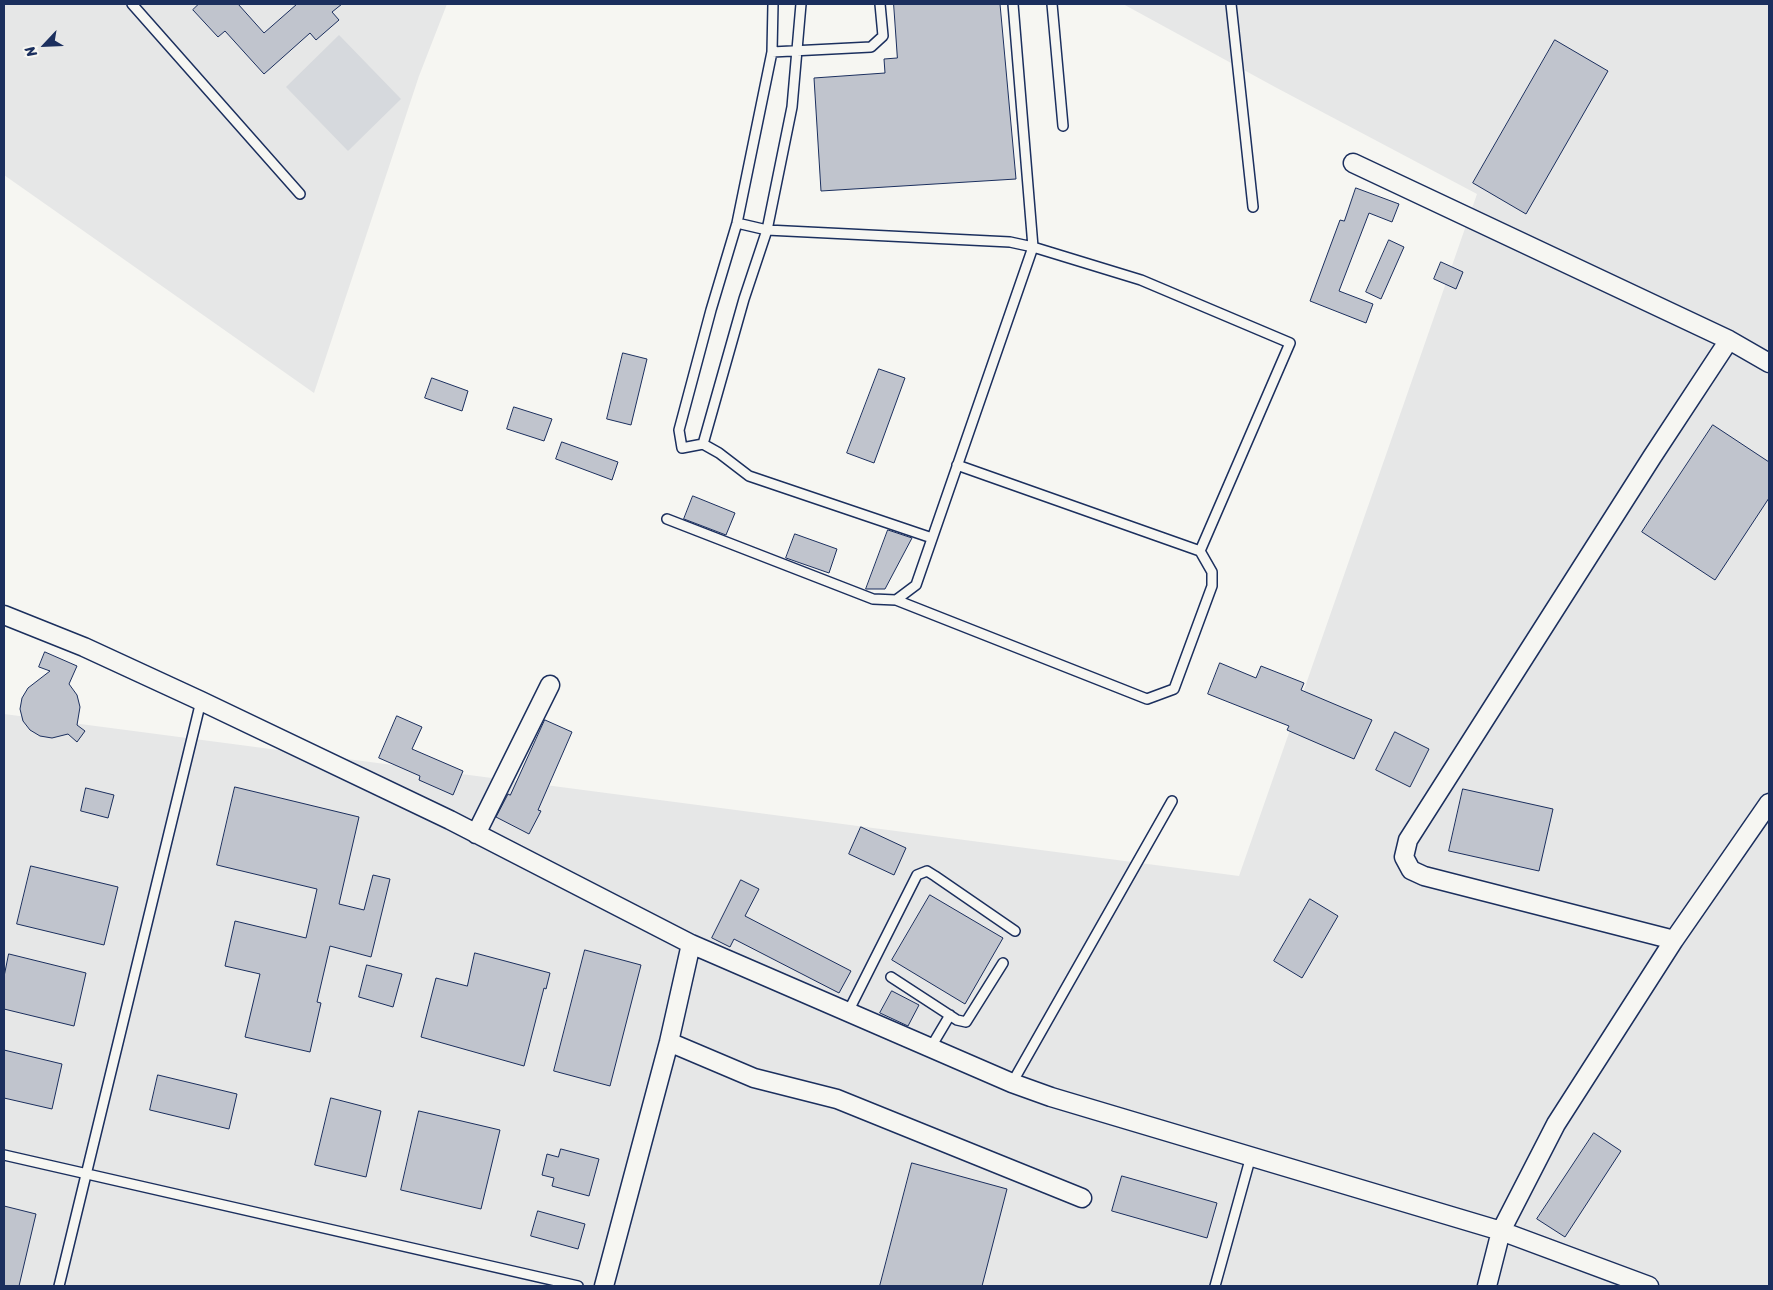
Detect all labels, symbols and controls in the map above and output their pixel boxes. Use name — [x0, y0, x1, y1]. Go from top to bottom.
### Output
north arrow — [20, 20, 70, 70]
text: N — [18, 42, 44, 61]

